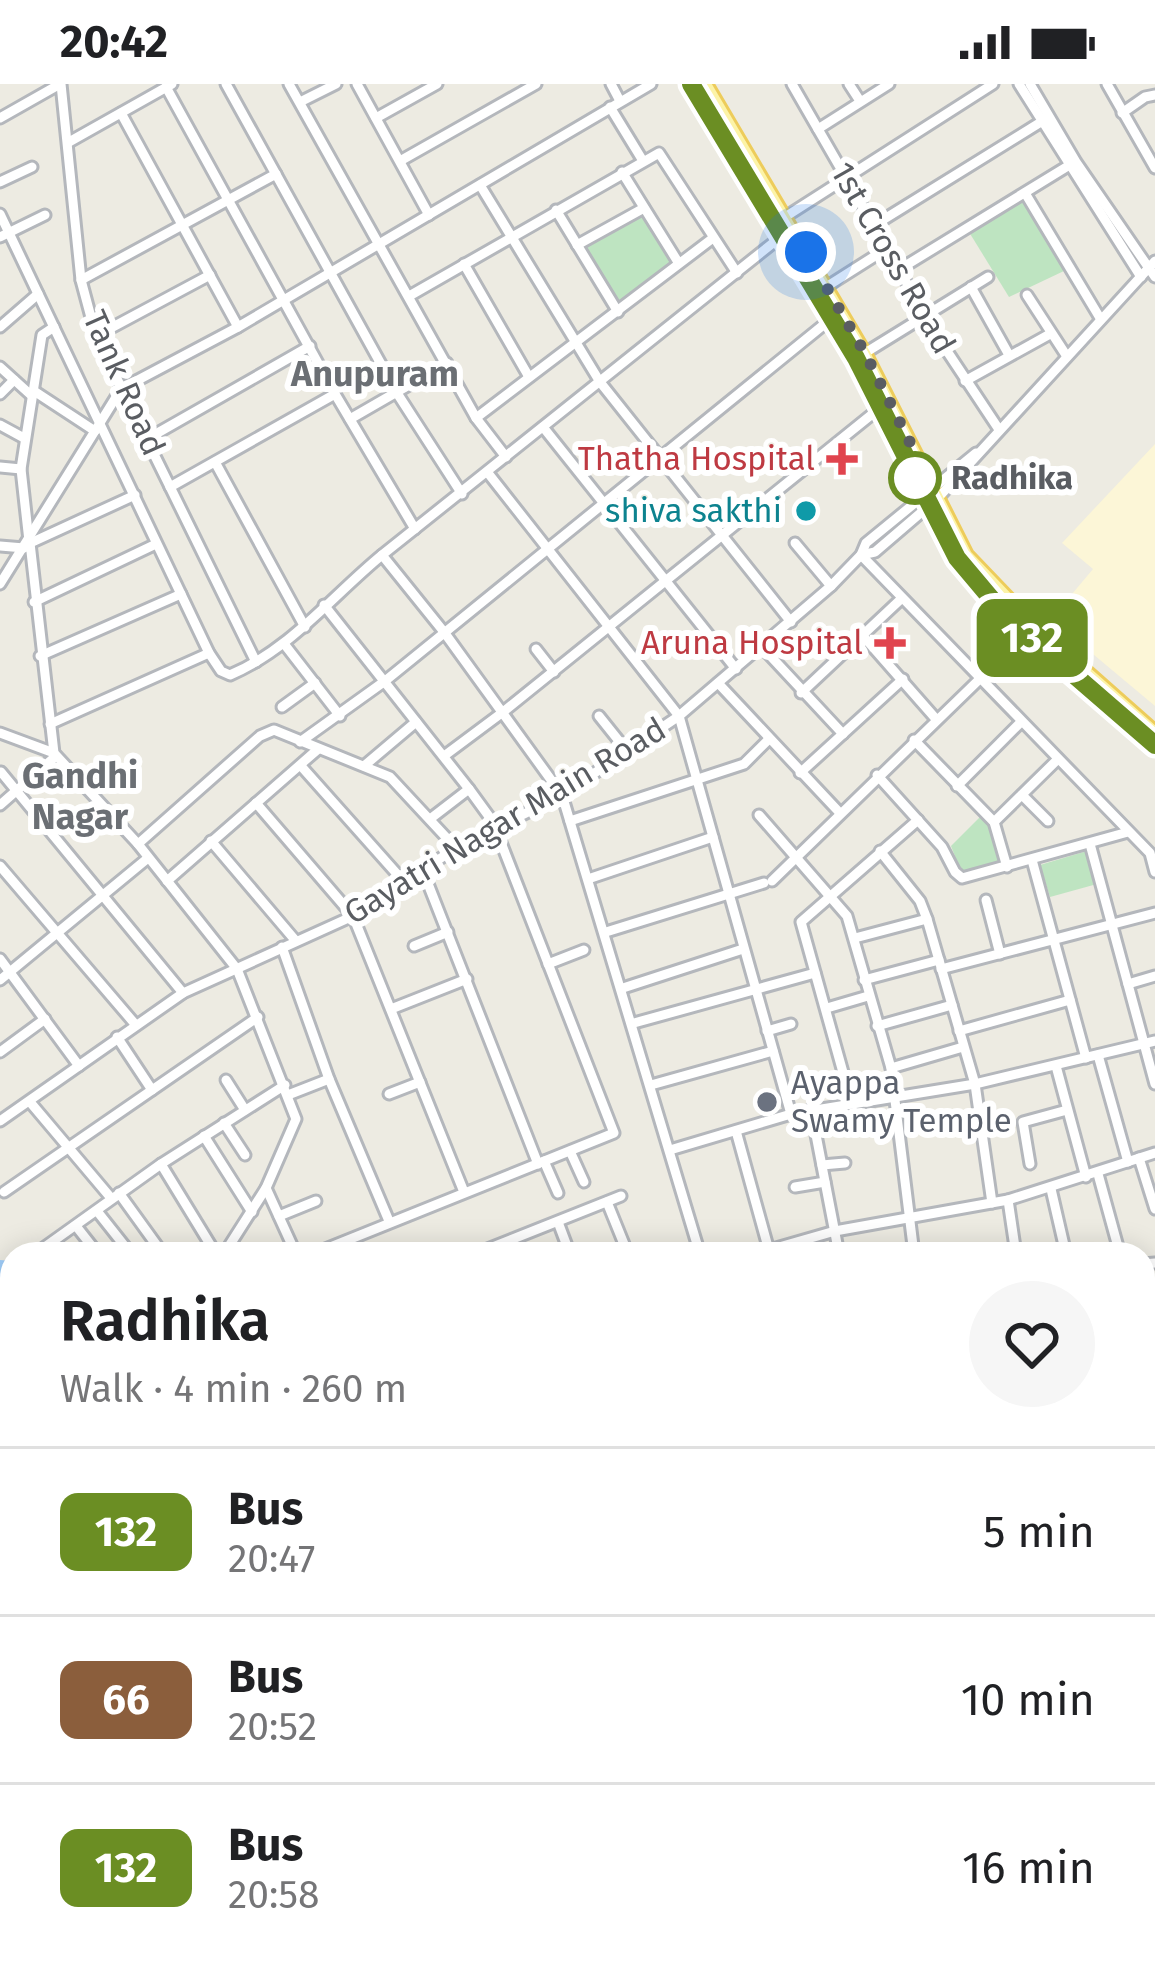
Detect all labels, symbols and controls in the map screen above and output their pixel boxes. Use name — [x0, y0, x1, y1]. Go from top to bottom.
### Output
text: 20:42 — [60, 15, 168, 69]
street label: 1st Cross Road — [822, 155, 964, 361]
your location — [776, 222, 836, 282]
street label: Tank Road — [74, 304, 174, 462]
district label: Anupuram — [290, 352, 459, 396]
place label: Thatha Hospital — [578, 439, 815, 479]
marker: Thatha Hospital — [826, 443, 858, 475]
marker: Radhika — [890, 453, 940, 503]
place label: Radhika — [951, 458, 1073, 498]
place label: shiva sakthi — [605, 491, 782, 531]
marker: shiva sakthi — [793, 498, 819, 524]
line badge: 132 — [963, 599, 1101, 677]
text: 132 — [1001, 613, 1063, 663]
place label: Aruna Hospital — [641, 623, 863, 663]
marker: Aruna Hospital — [874, 627, 906, 659]
street label: Gayatri Nagar Main Road — [337, 709, 673, 933]
district label: Gandhi Nagar — [22, 754, 138, 839]
place label: Ayappa Swamy Temple — [791, 1063, 1012, 1141]
marker: Ayappa Swamy Temple — [754, 1089, 780, 1115]
button: heart — [969, 1281, 1095, 1407]
text: Radhika — [60, 1287, 270, 1355]
text: Walk · 4 min · 260 m — [60, 1366, 407, 1412]
text: Bus — [228, 1482, 303, 1536]
text: 5 min — [983, 1505, 1095, 1559]
text: 132 — [95, 1507, 157, 1557]
text: 20:47 — [228, 1536, 315, 1582]
text: Bus — [228, 1650, 303, 1704]
text: 10 min — [961, 1673, 1095, 1727]
text: 66 — [102, 1675, 150, 1725]
text: 20:52 — [228, 1704, 317, 1750]
text: Bus — [228, 1818, 303, 1872]
text: 16 min — [962, 1841, 1095, 1895]
text: 132 — [95, 1843, 157, 1893]
text: 20:58 — [228, 1872, 320, 1918]

